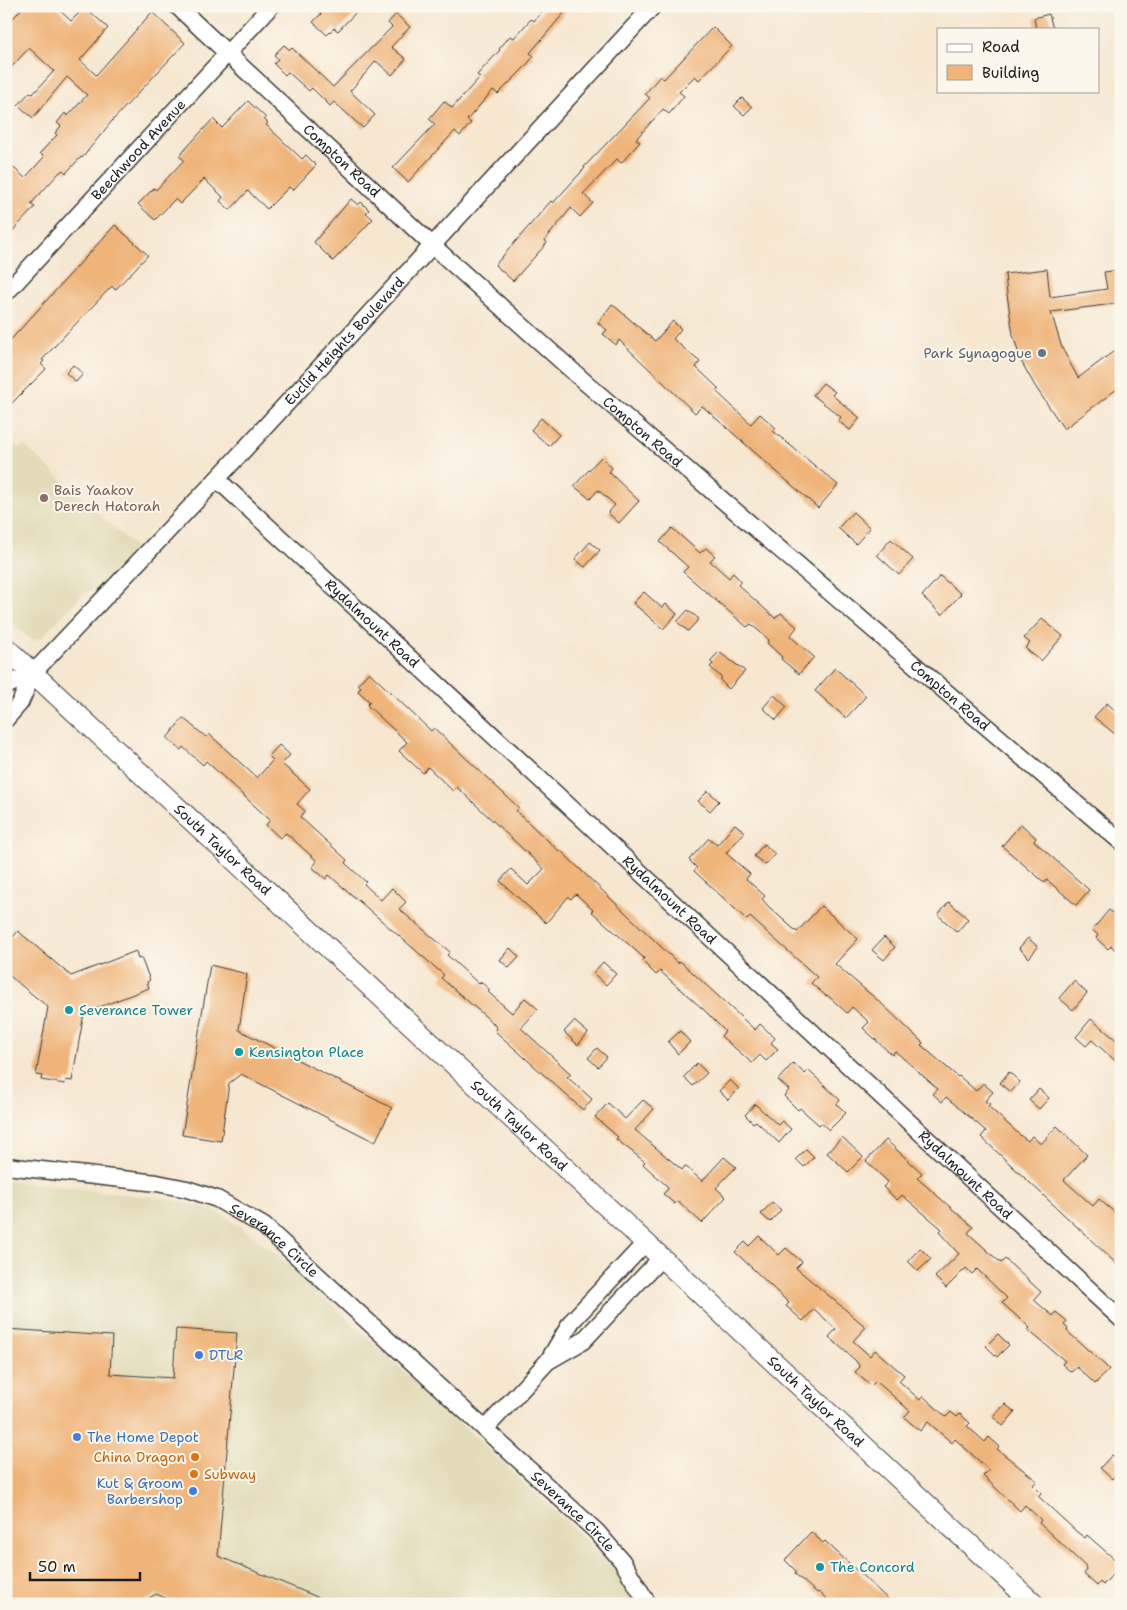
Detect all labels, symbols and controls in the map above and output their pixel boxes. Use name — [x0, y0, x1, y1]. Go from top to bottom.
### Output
legend — [937, 28, 1100, 92]
text: Road — [982, 37, 1020, 57]
text: Building — [982, 63, 1039, 83]
street label: Beechwood Avenue — [87, 95, 189, 204]
street label: Compton Road — [299, 120, 384, 201]
street label: Euclid Heights Boulevard — [281, 273, 408, 409]
place label: Park Synagogue — [923, 344, 1032, 362]
marker: Park Synagogue — [1036, 347, 1048, 359]
street label: Compton Road — [599, 392, 686, 471]
place label: Bais Yaakov Derech Hatorah — [54, 481, 160, 515]
marker: Bais Yaakov Derech Hatorah — [38, 492, 50, 504]
street label: Rydalmount Road — [321, 575, 423, 672]
street label: Compton Road — [907, 656, 994, 735]
street label: South Taylor Road — [171, 800, 275, 899]
street label: Rydalmount Road — [619, 851, 721, 948]
place label: Severance Tower — [79, 1001, 194, 1019]
marker: Severance Tower — [63, 1004, 75, 1016]
place label: Kensington Place — [249, 1043, 364, 1061]
marker: Kensington Place — [233, 1046, 245, 1058]
street label: South Taylor Road — [467, 1076, 572, 1175]
street label: Rydalmount Road — [915, 1126, 1017, 1223]
street label: Severance Circle — [226, 1199, 323, 1281]
place label: DTLR — [209, 1346, 243, 1364]
marker: DTLR — [193, 1349, 205, 1361]
street label: South Taylor Road — [764, 1352, 868, 1451]
place label: The Home Depot — [87, 1428, 199, 1446]
marker: The Home Depot — [71, 1431, 83, 1443]
place label: China Dragon — [93, 1448, 185, 1466]
marker: China Dragon — [189, 1451, 201, 1463]
place label: Subway — [204, 1465, 256, 1483]
street label: Severance Circle — [527, 1467, 619, 1555]
marker: Subway — [188, 1468, 200, 1480]
place label: Kut & Groom Barbershop — [97, 1474, 183, 1508]
marker: Kut & Groom Barbershop — [187, 1485, 199, 1497]
scale bar — [30, 1550, 140, 1582]
text: 50 m — [38, 1557, 76, 1577]
place label: The Concord — [830, 1558, 915, 1576]
marker: The Concord — [814, 1561, 826, 1573]

